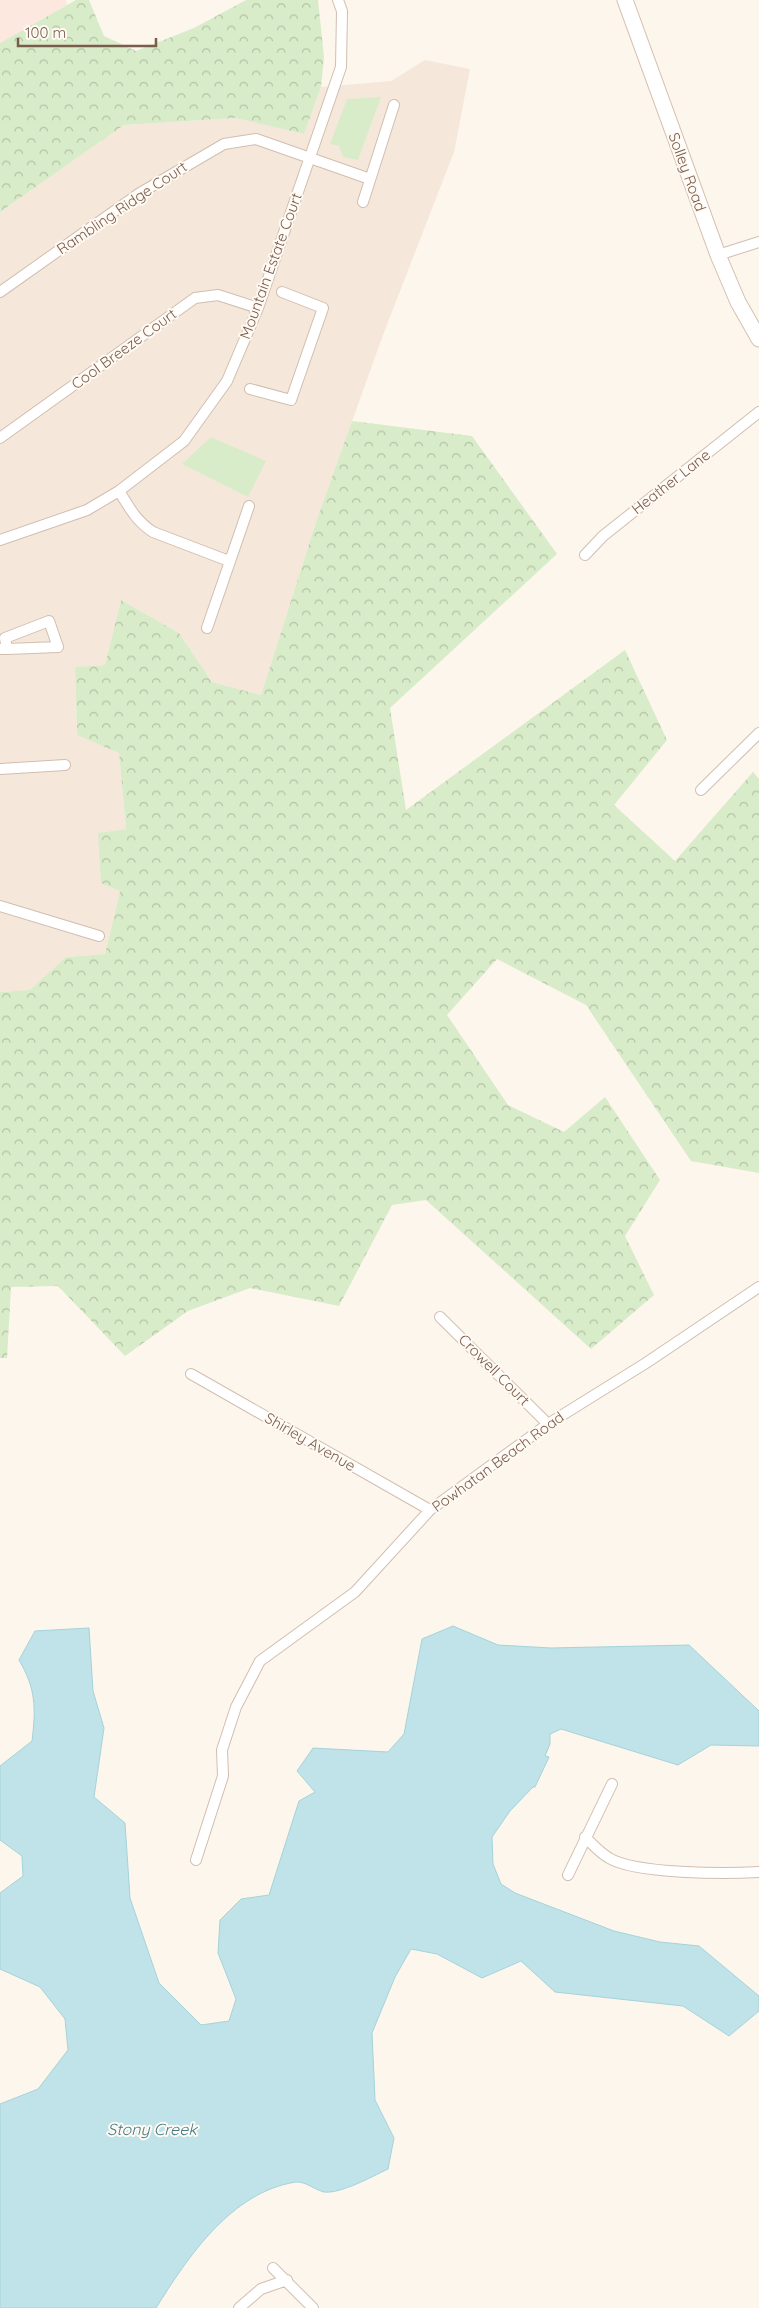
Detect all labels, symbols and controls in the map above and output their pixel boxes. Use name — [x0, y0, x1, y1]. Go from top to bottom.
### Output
scale bar — [18, 15, 155, 47]
text: 100 m — [25, 23, 66, 42]
street label: Solley Road — [664, 130, 711, 214]
street label: Rambling Ridge Court — [53, 157, 190, 258]
street label: Mountain Estate Court — [235, 190, 306, 342]
street label: Cool Breeze Court — [67, 304, 180, 393]
street label: Heather Lane — [628, 445, 714, 518]
street label: Crowell Court — [455, 1330, 534, 1409]
street label: Powhatan Beach Road — [428, 1407, 567, 1516]
street label: Shirley Avenue — [262, 1408, 359, 1475]
water label: Stony Creek — [107, 2119, 198, 2139]

